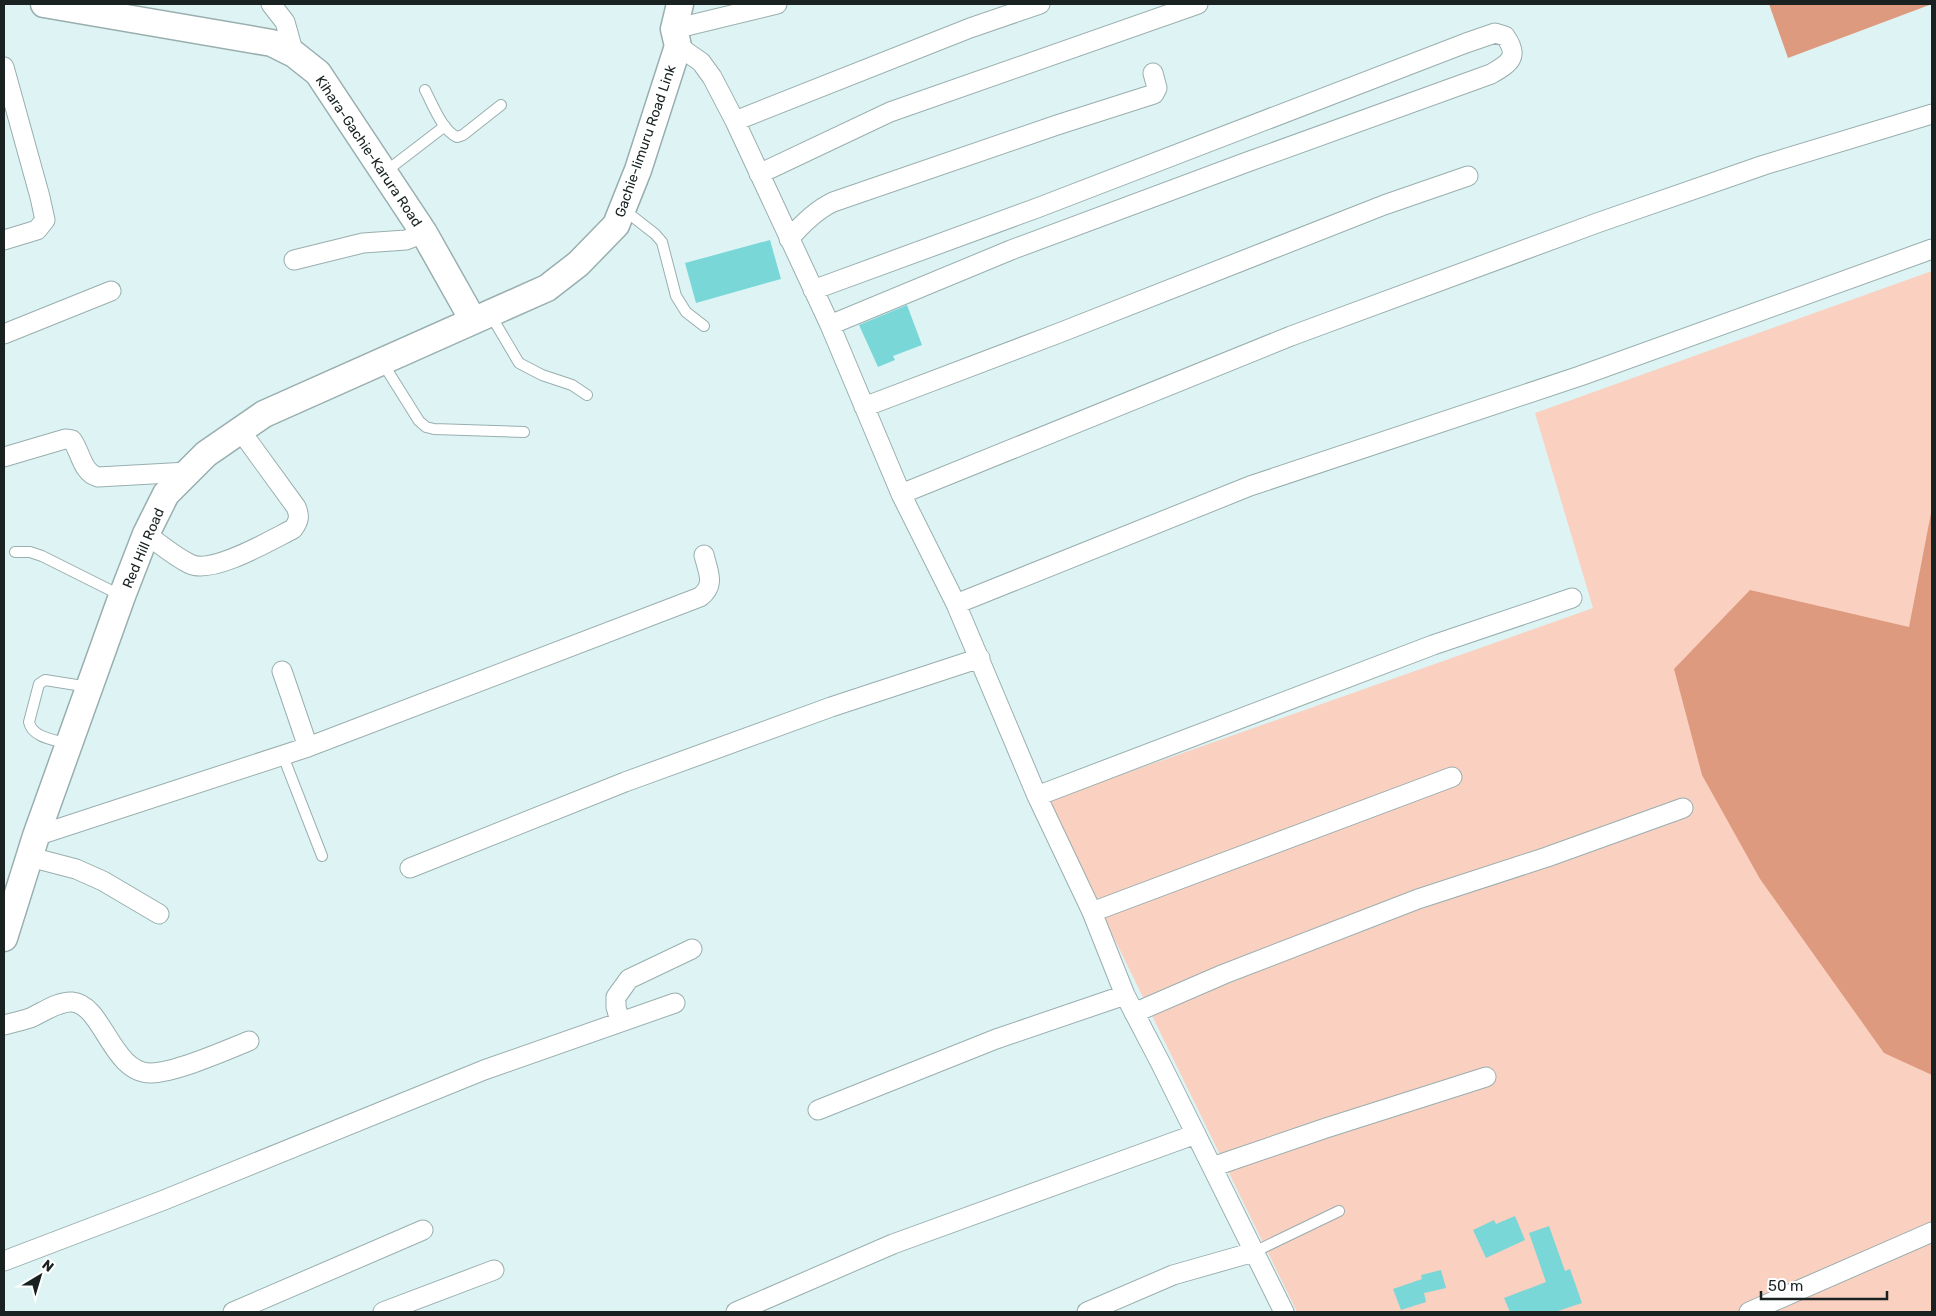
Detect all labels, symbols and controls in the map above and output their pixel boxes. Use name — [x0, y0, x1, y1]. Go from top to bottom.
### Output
street label: Gachie-limuru Road Link — [611, 62, 680, 220]
street label: Kihara-Gachie-Karura Road — [312, 73, 426, 230]
street label: Red Hill Road — [119, 506, 168, 591]
north arrow — [15, 1251, 65, 1301]
text: N — [38, 1256, 57, 1276]
scale bar — [1761, 1268, 1887, 1300]
text: 50 m — [1768, 1277, 1803, 1295]

